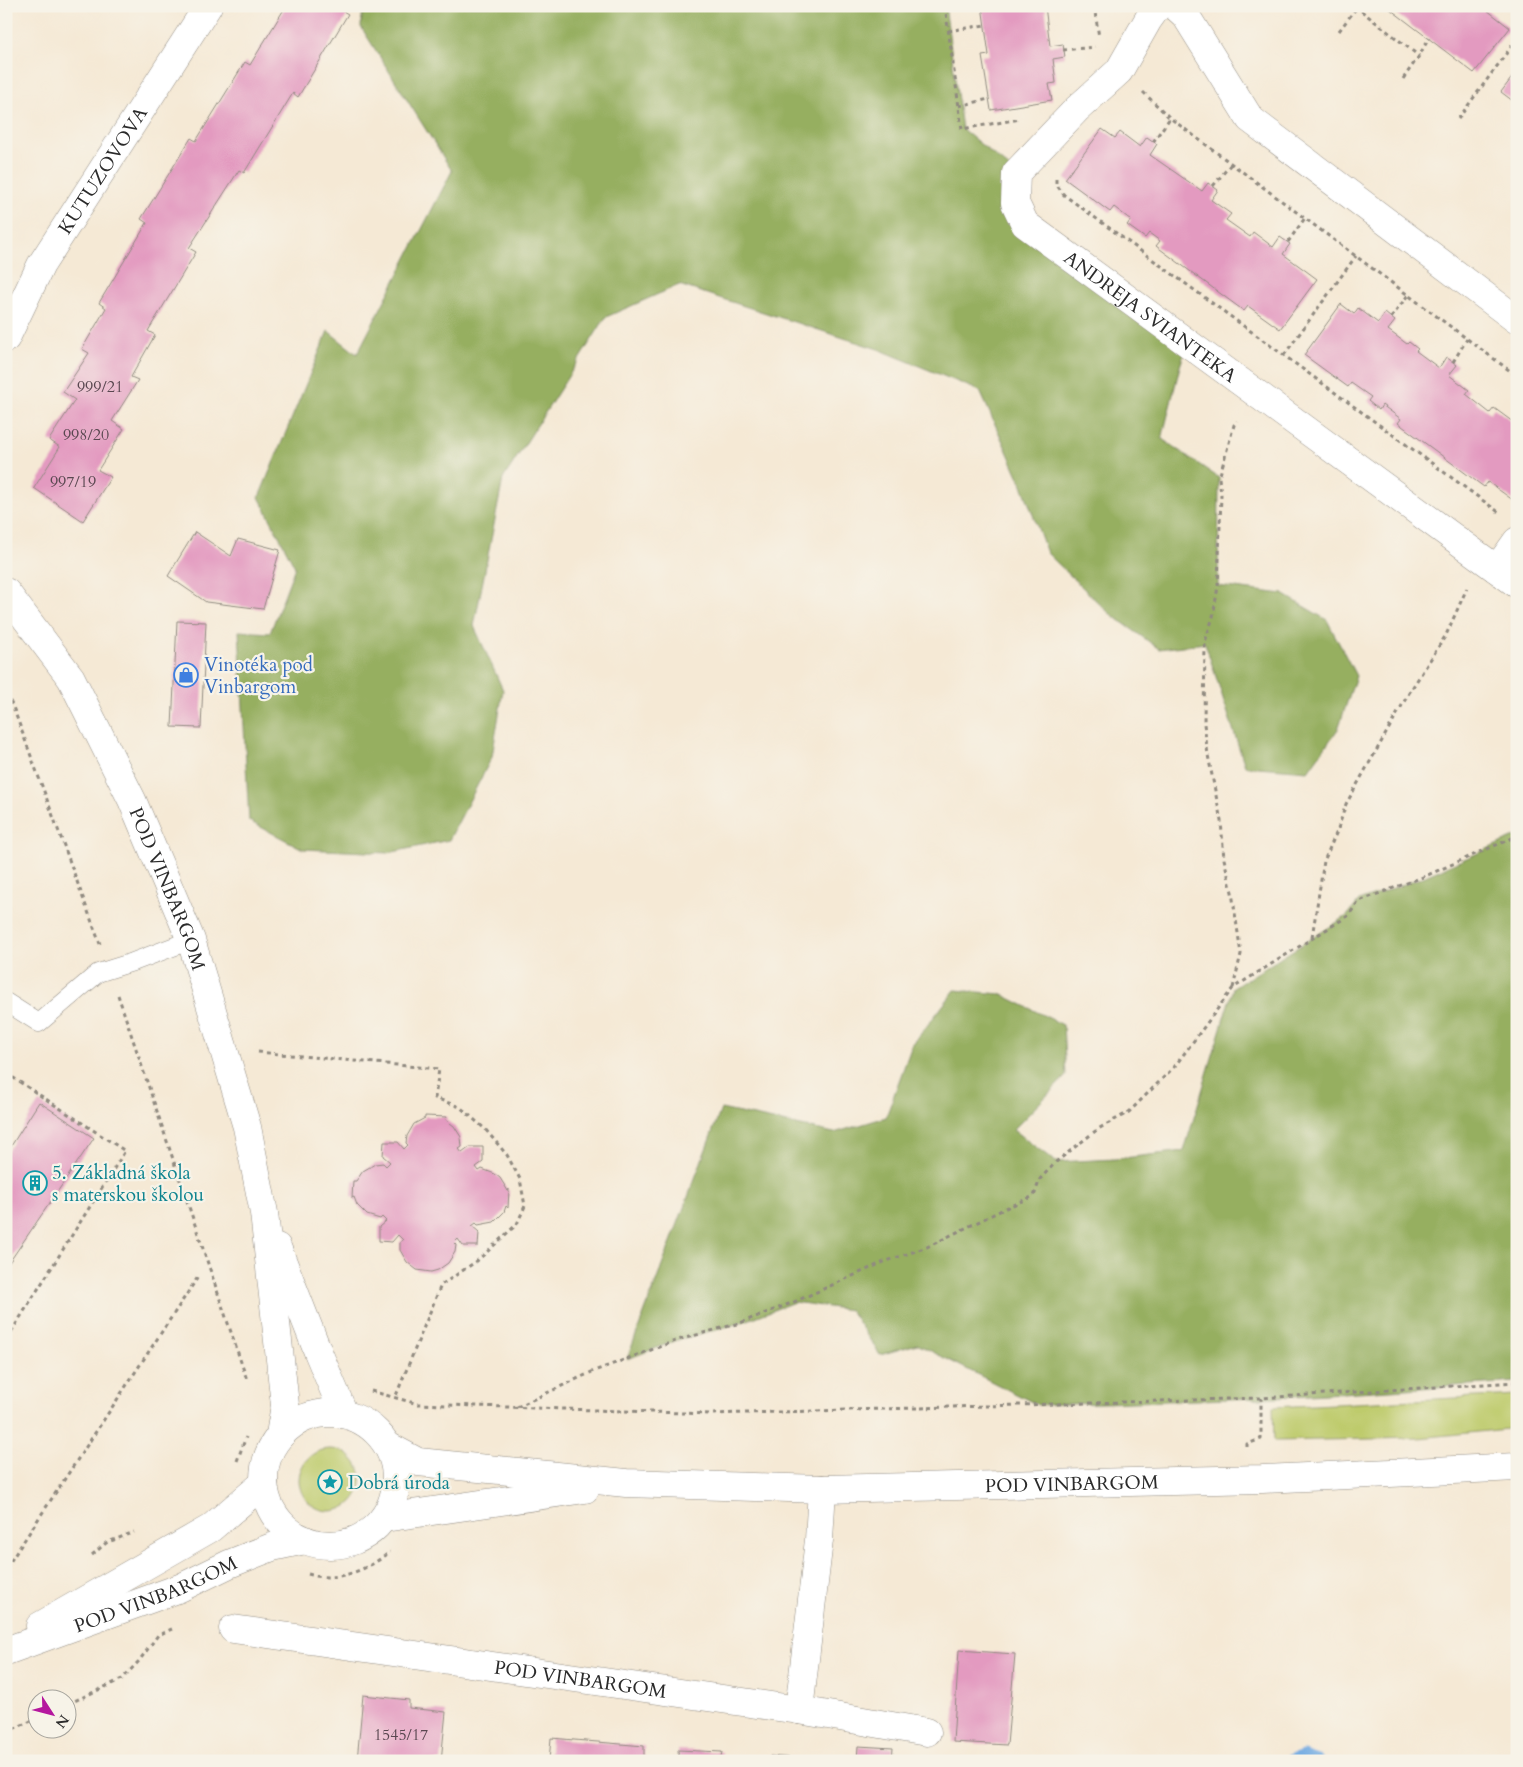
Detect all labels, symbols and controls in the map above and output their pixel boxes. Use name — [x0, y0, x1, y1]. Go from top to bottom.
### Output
street label: KUTUZOVOVA — [52, 101, 154, 239]
street label: ANDREJA SVIANTEKA — [1058, 245, 1242, 389]
house number: 999/21 — [77, 376, 123, 398]
house number: 998/20 — [63, 424, 109, 446]
house number: 997/19 — [50, 471, 96, 493]
place label: Vinotéka pod Vinbargom — [204, 652, 313, 700]
shop icon: Vinotéka pod Vinbargom — [173, 662, 199, 688]
street label: POD VINBARGOM — [123, 803, 211, 974]
place label: 5. Základná škola s materskou školou — [52, 1160, 204, 1208]
building icon: 5. Základná škola s materskou školou — [22, 1170, 48, 1196]
place icon: Dobrá úroda — [317, 1469, 343, 1495]
street label: POD VINBARGOM — [985, 1469, 1159, 1499]
place label: Dobrá úroda — [348, 1470, 450, 1496]
street label: POD VINBARGOM — [71, 1550, 242, 1639]
street label: POD VINBARGOM — [492, 1655, 668, 1705]
north arrow — [28, 1690, 78, 1740]
text: N — [51, 1711, 73, 1732]
house number: 1545/17 — [374, 1724, 428, 1746]

